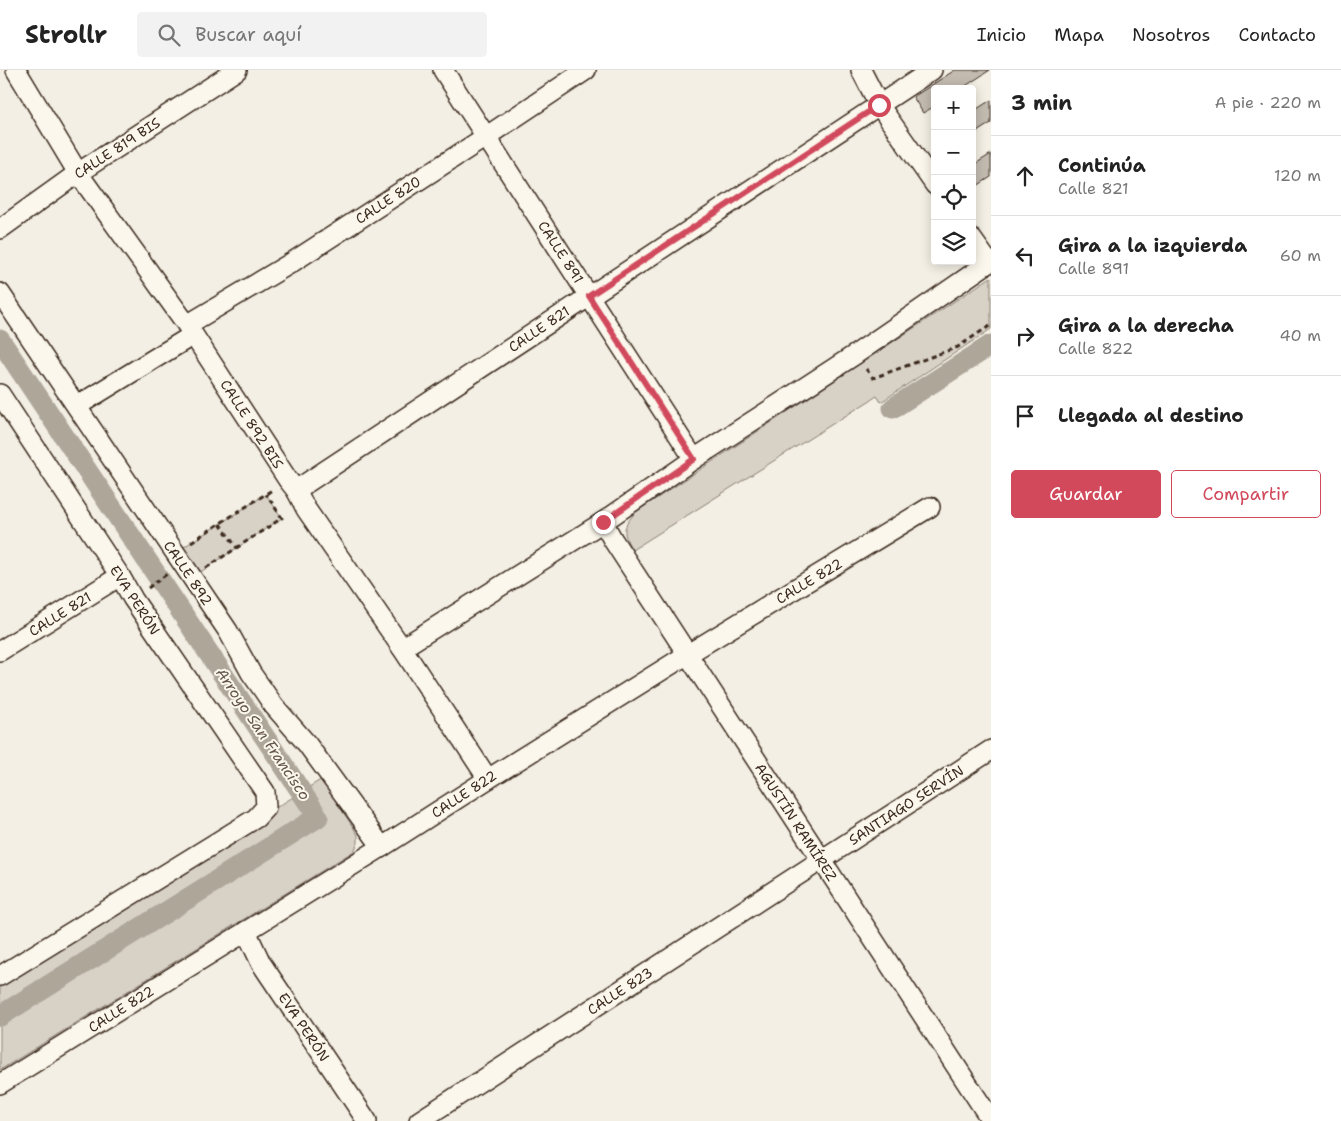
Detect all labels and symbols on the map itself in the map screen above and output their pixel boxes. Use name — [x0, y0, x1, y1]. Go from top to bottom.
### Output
route start — [868, 94, 891, 117]
street label: CALLE 819 BIS — [71, 113, 164, 183]
street label: CALLE 820 — [352, 172, 424, 228]
street label: CALLE 891 — [534, 217, 588, 287]
street label: CALLE 821 — [505, 302, 573, 356]
street label: CALLE 892 BIS — [216, 376, 288, 472]
route end — [592, 511, 615, 534]
street label: CALLE 892 — [160, 537, 216, 609]
street label: CALLE 822 — [773, 554, 845, 608]
street label: EVA PERÓN — [106, 562, 164, 638]
street label: CALLE 821 — [25, 588, 95, 640]
water label: Arroyo San Francisco — [211, 664, 315, 804]
street label: AGUSTÍN RAMÍREZ — [751, 760, 841, 885]
street label: SANTIAGO SERVÍN — [845, 761, 967, 849]
street label: CALLE 822 — [428, 766, 500, 822]
street label: CALLE 823 — [584, 963, 656, 1019]
street label: CALLE 822 — [85, 982, 157, 1036]
street label: EVA PERÓN — [274, 989, 334, 1065]

